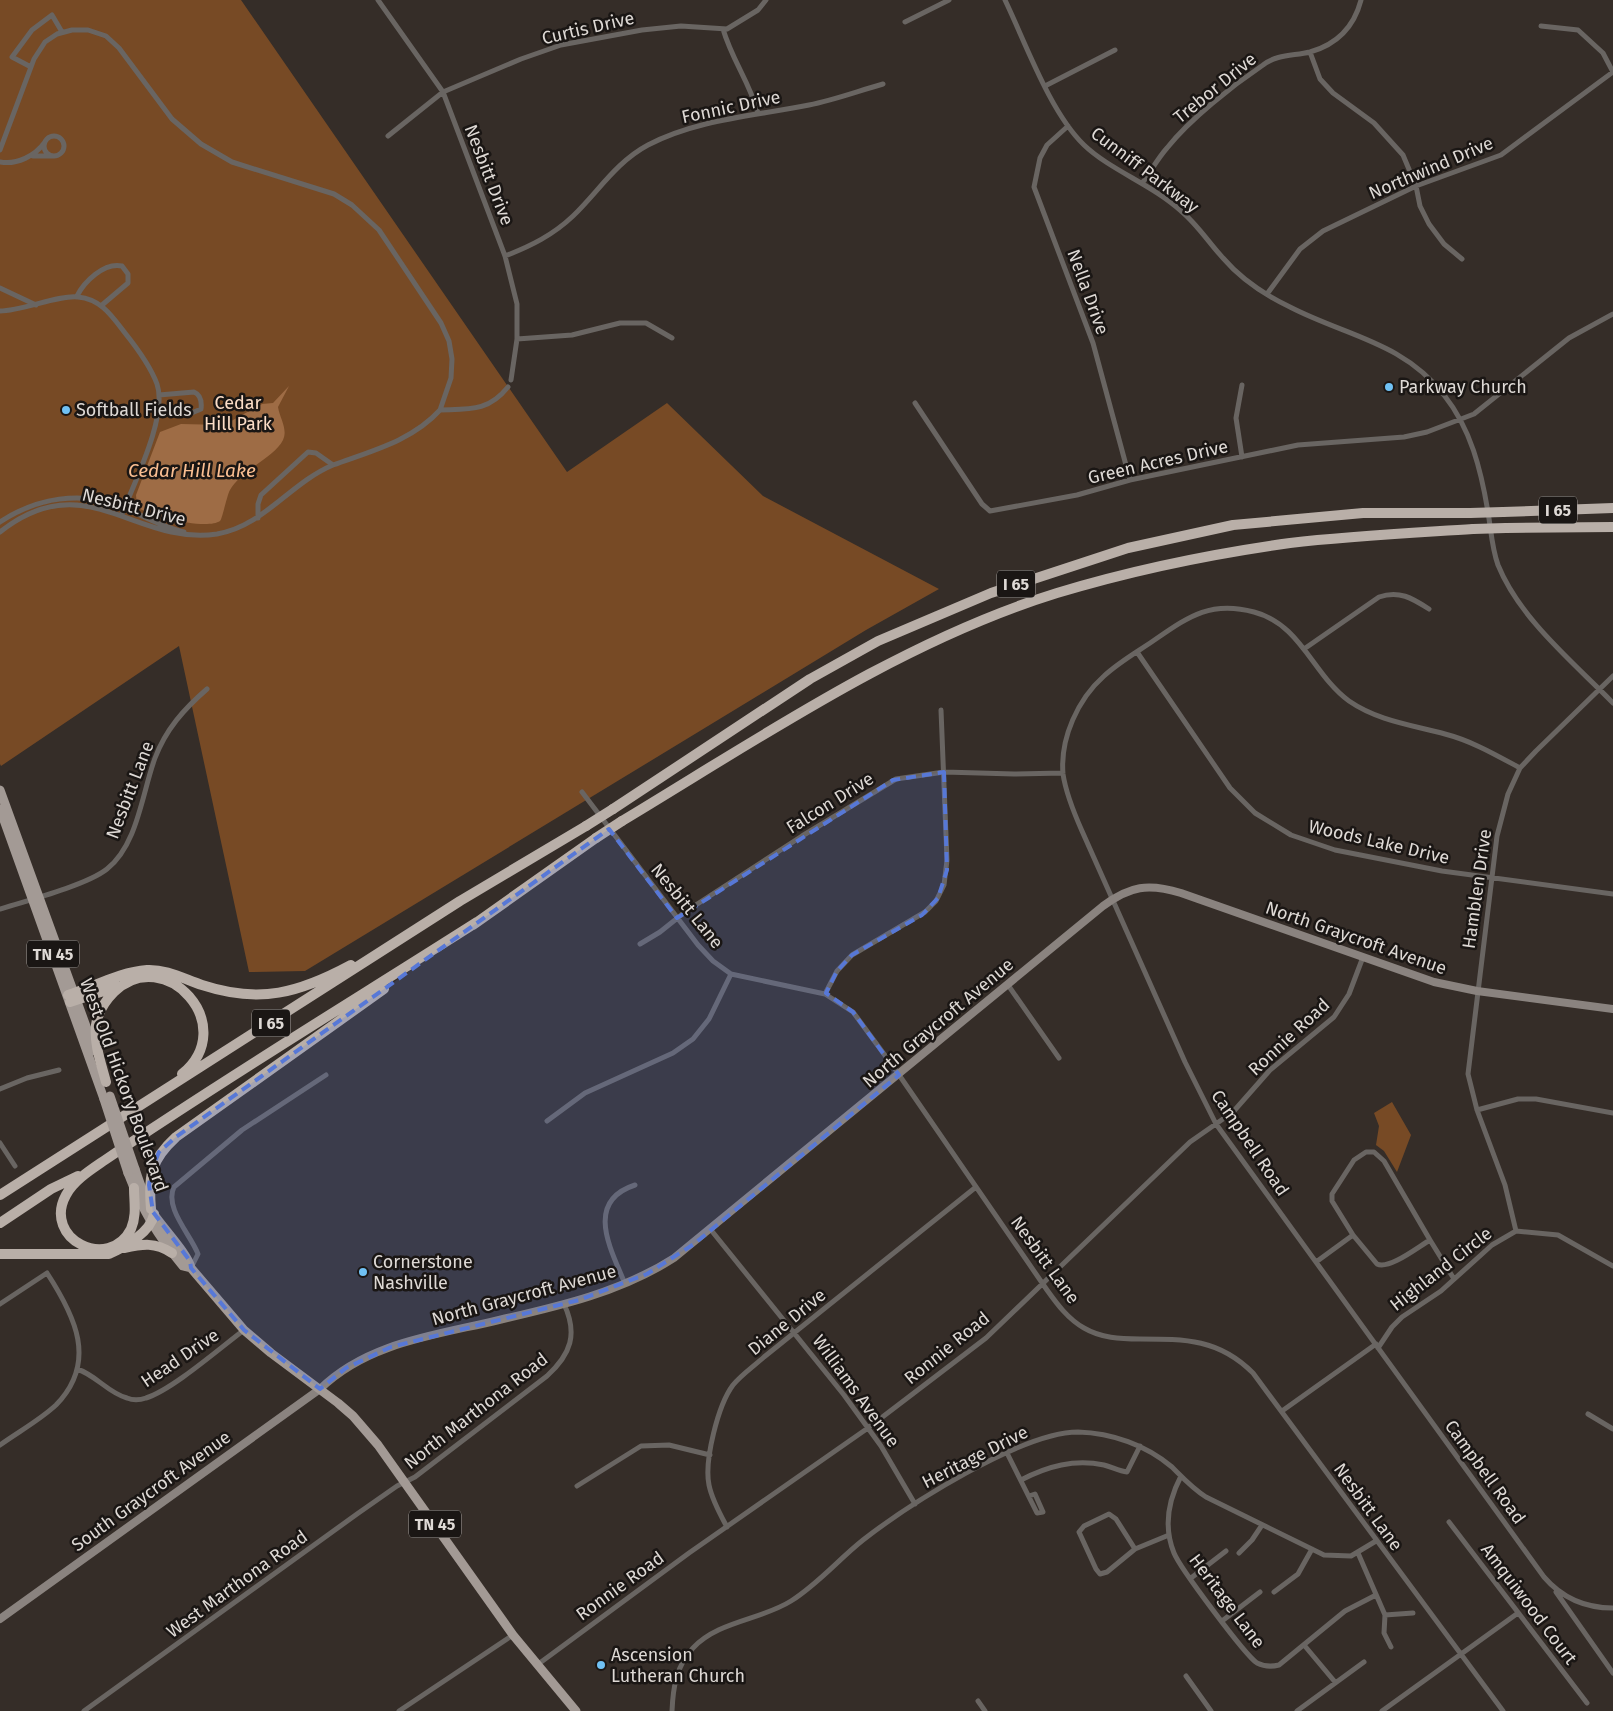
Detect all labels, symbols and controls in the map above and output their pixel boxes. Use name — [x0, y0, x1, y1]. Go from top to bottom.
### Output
street label: Curtis Drive — [540, 7, 636, 49]
street label: Trebor Drive — [1169, 48, 1261, 128]
street label: Fonnic Drive — [680, 86, 782, 128]
street label: Nesbitt Drive — [460, 121, 518, 229]
street label: Cunniff Parkway — [1087, 122, 1204, 218]
street label: Northwind Drive — [1365, 132, 1497, 204]
street label: Nella Drive — [1062, 246, 1114, 338]
place label: Parkway Church — [1399, 376, 1527, 398]
marker: Parkway Church — [1383, 381, 1395, 393]
park label: Cedar Hill Park — [204, 392, 273, 435]
place label: Softball Fields — [76, 399, 192, 421]
marker: Softball Fields — [60, 404, 72, 416]
street label: Green Acres Drive — [1086, 435, 1230, 489]
water label: Cedar Hill Lake — [128, 459, 256, 482]
street label: Nesbitt Drive — [80, 483, 188, 531]
road number: I 65 — [1539, 496, 1577, 524]
road number: I 65 — [997, 570, 1035, 598]
street label: Nesbitt Lane — [101, 738, 159, 842]
street label: Falcon Drive — [782, 767, 878, 839]
street label: Woods Lake Drive — [1306, 815, 1452, 869]
street label: Hamblen Drive — [1458, 828, 1496, 950]
street label: Nesbitt Lane — [646, 859, 728, 953]
street label: North Graycroft Avenue — [1263, 897, 1449, 979]
road number: TN 45 — [27, 941, 79, 968]
street label: North Graycroft Avenue — [858, 953, 1018, 1093]
street label: West Old Hickory Boulevard — [75, 975, 173, 1195]
street label: Ronnie Road — [1244, 994, 1334, 1080]
road number: I 65 — [252, 1010, 290, 1036]
street label: Campbell Road — [1206, 1086, 1294, 1200]
street label: Nesbitt Lane — [1006, 1212, 1084, 1308]
street label: Highland Circle — [1386, 1222, 1496, 1316]
place label: Cornerstone Nashville — [373, 1251, 473, 1294]
street label: North Graycroft Avenue — [429, 1260, 619, 1330]
marker: Cornerstone Nashville — [357, 1266, 369, 1278]
street label: Diane Drive — [744, 1284, 830, 1360]
street label: Ronnie Road — [900, 1307, 994, 1389]
street label: Head Drive — [137, 1324, 223, 1392]
street label: Williams Avenue — [808, 1330, 904, 1452]
street label: North Marthona Road — [400, 1348, 552, 1474]
street label: Campbell Road — [1440, 1416, 1530, 1528]
street label: Heritage Drive — [918, 1421, 1032, 1493]
street label: South Graycroft Avenue — [67, 1426, 235, 1556]
street label: Nesbitt Lane — [1329, 1459, 1407, 1555]
road number: TN 45 — [409, 1510, 461, 1538]
street label: West Marthona Road — [162, 1525, 312, 1643]
street label: Amquiwood Court — [1476, 1539, 1582, 1669]
street label: Ronnie Road — [572, 1547, 668, 1625]
street label: Heritage Lane — [1184, 1549, 1270, 1653]
place label: Ascension Lutheran Church — [611, 1644, 745, 1687]
marker: Ascension Lutheran Church — [595, 1659, 607, 1671]

